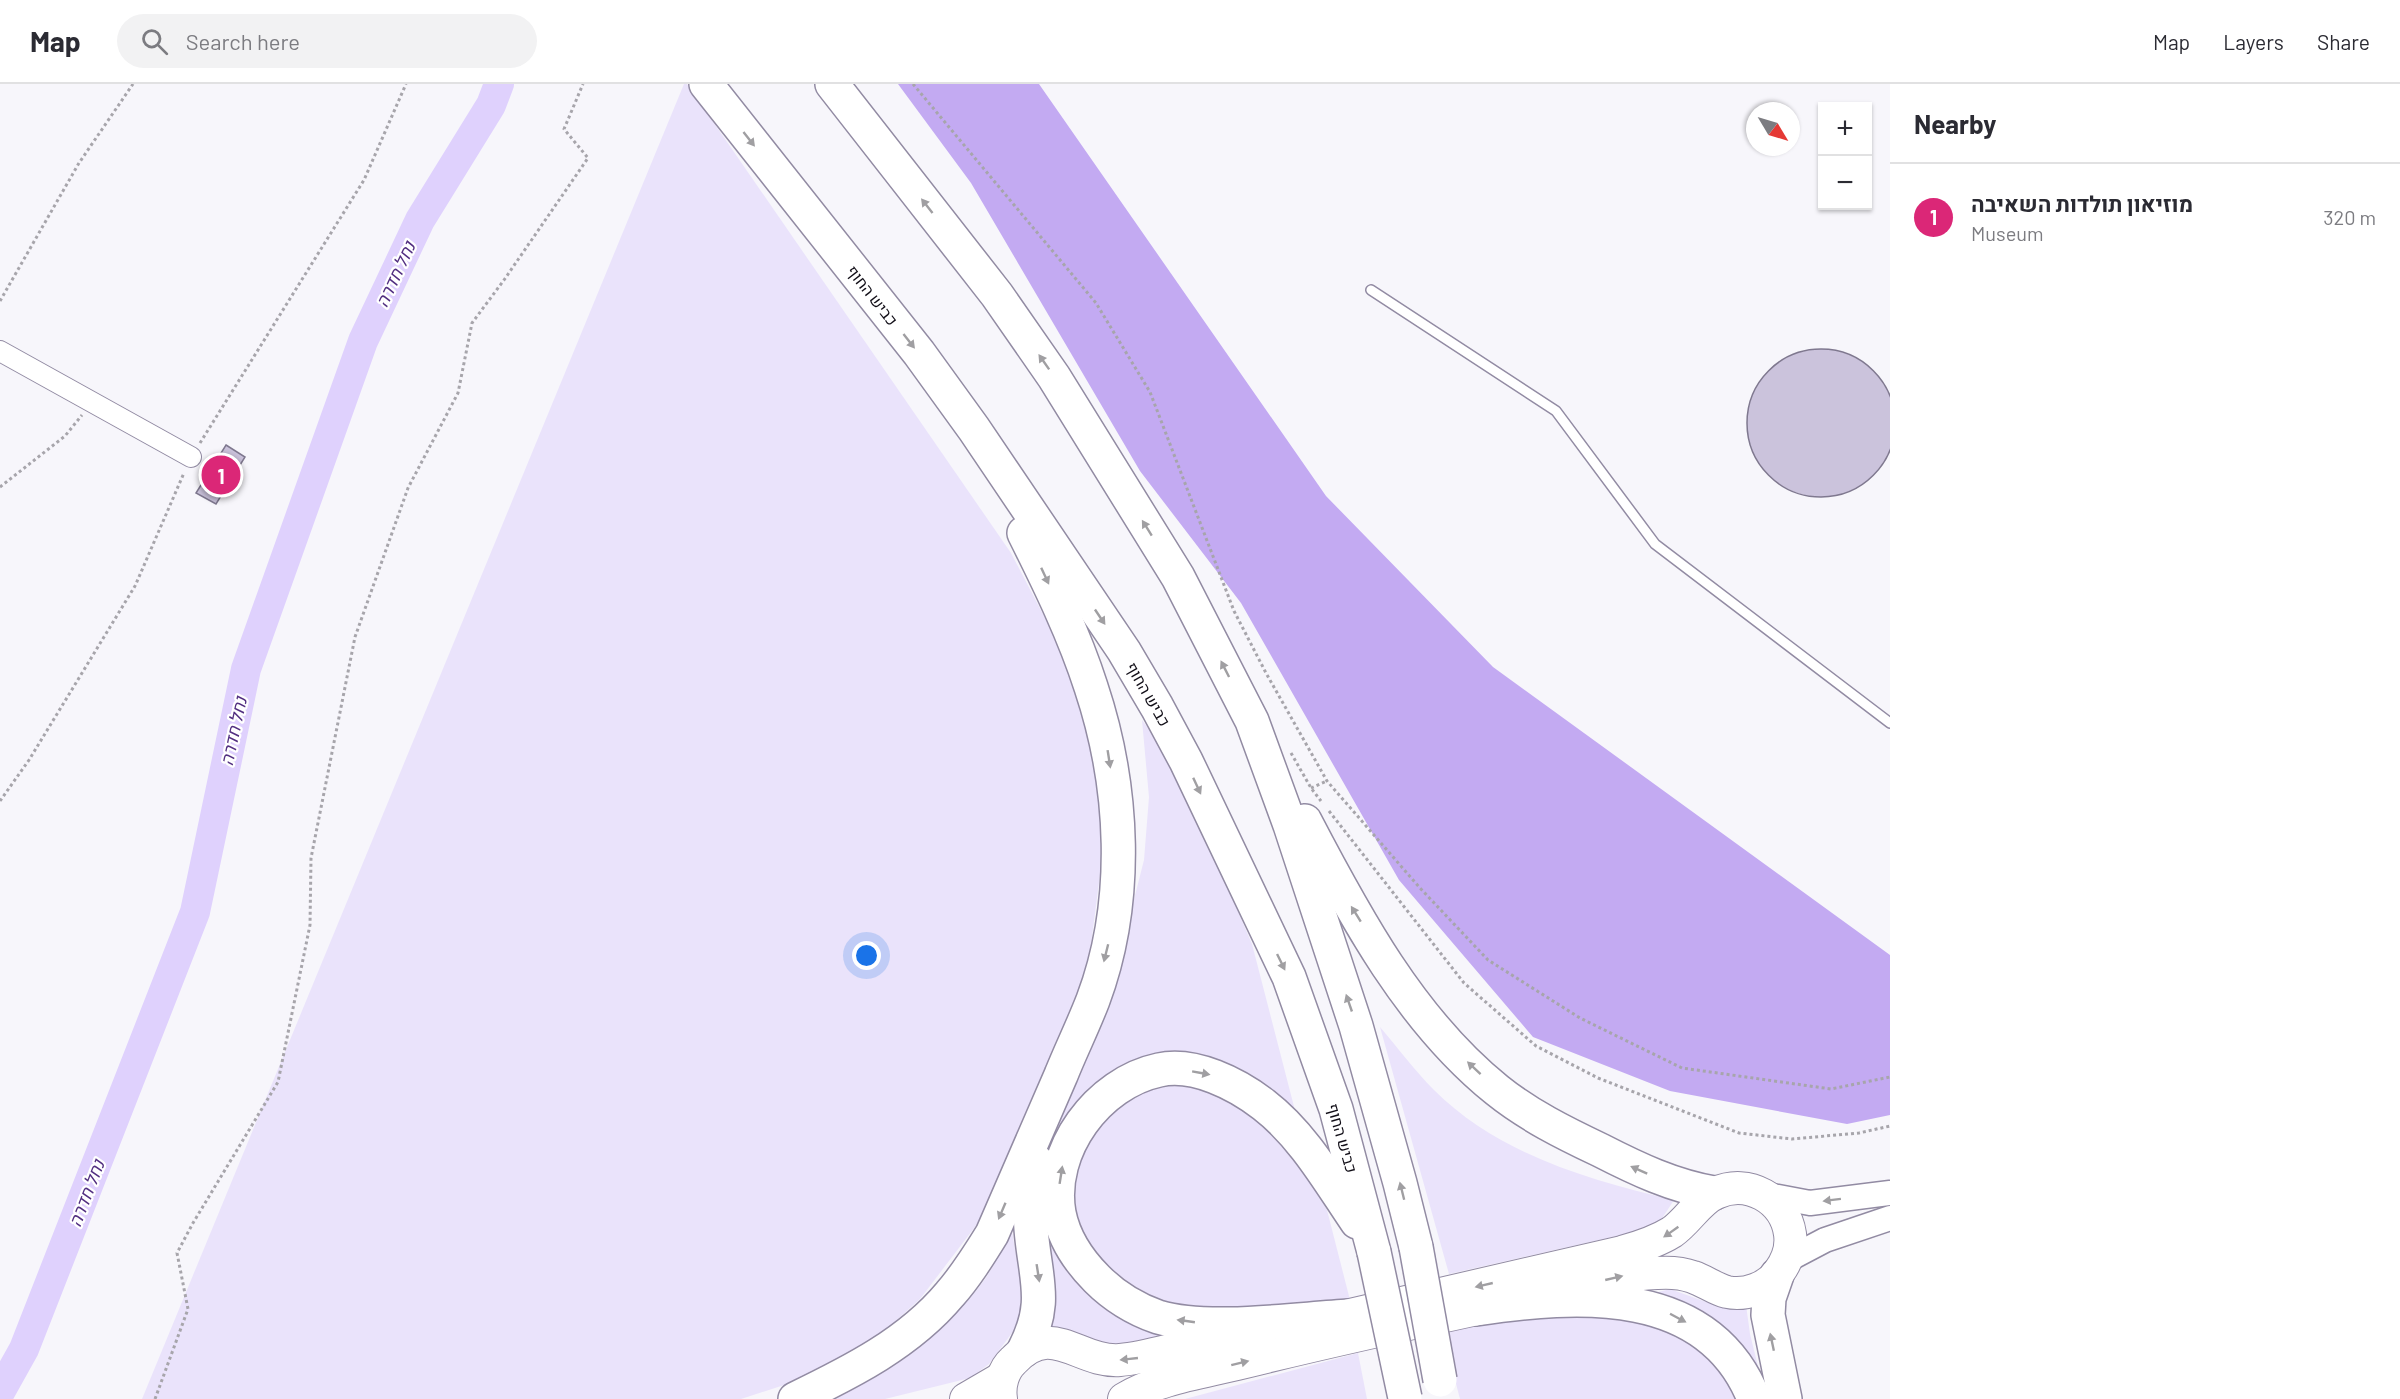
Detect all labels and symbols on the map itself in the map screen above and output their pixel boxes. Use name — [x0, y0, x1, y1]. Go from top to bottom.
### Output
north arrow — [1746, 102, 1800, 156]
one-way arrow — [743, 131, 755, 146]
one-way arrow — [922, 199, 934, 214]
water label: נחל חדרה — [370, 236, 420, 310]
street label: כביש החוף — [844, 261, 902, 329]
one-way arrow — [903, 333, 916, 349]
one-way arrow — [1038, 355, 1050, 371]
pin: 1 — [202, 452, 240, 498]
one-way arrow — [1142, 520, 1153, 536]
one-way arrow — [1040, 568, 1049, 585]
one-way arrow — [1095, 608, 1106, 625]
street label: כביש החוף — [1123, 658, 1175, 730]
one-way arrow — [1220, 661, 1230, 678]
water label: נחל חדרה — [215, 693, 251, 767]
one-way arrow — [1105, 750, 1114, 769]
one-way arrow — [1193, 777, 1202, 794]
one-way arrow — [1350, 905, 1361, 922]
your location — [852, 941, 881, 970]
one-way arrow — [1101, 944, 1111, 962]
one-way arrow — [1276, 953, 1286, 970]
one-way arrow — [1343, 994, 1353, 1012]
one-way arrow — [1466, 1061, 1481, 1075]
one-way arrow — [1192, 1068, 1211, 1077]
street label: כביש החוף — [1324, 1101, 1362, 1175]
water label: נחל חדרה — [63, 1155, 109, 1230]
one-way arrow — [1057, 1165, 1066, 1184]
one-way arrow — [1630, 1165, 1647, 1174]
one-way arrow — [1396, 1181, 1406, 1200]
one-way arrow — [1822, 1196, 1841, 1205]
one-way arrow — [997, 1203, 1007, 1221]
one-way arrow — [1663, 1226, 1679, 1238]
one-way arrow — [1033, 1264, 1042, 1283]
one-way arrow — [1605, 1273, 1623, 1283]
one-way arrow — [1475, 1280, 1494, 1290]
one-way arrow — [1670, 1313, 1687, 1323]
one-way arrow — [1176, 1317, 1195, 1326]
one-way arrow — [1767, 1332, 1776, 1351]
one-way arrow — [1120, 1354, 1139, 1364]
one-way arrow — [1230, 1358, 1249, 1368]

